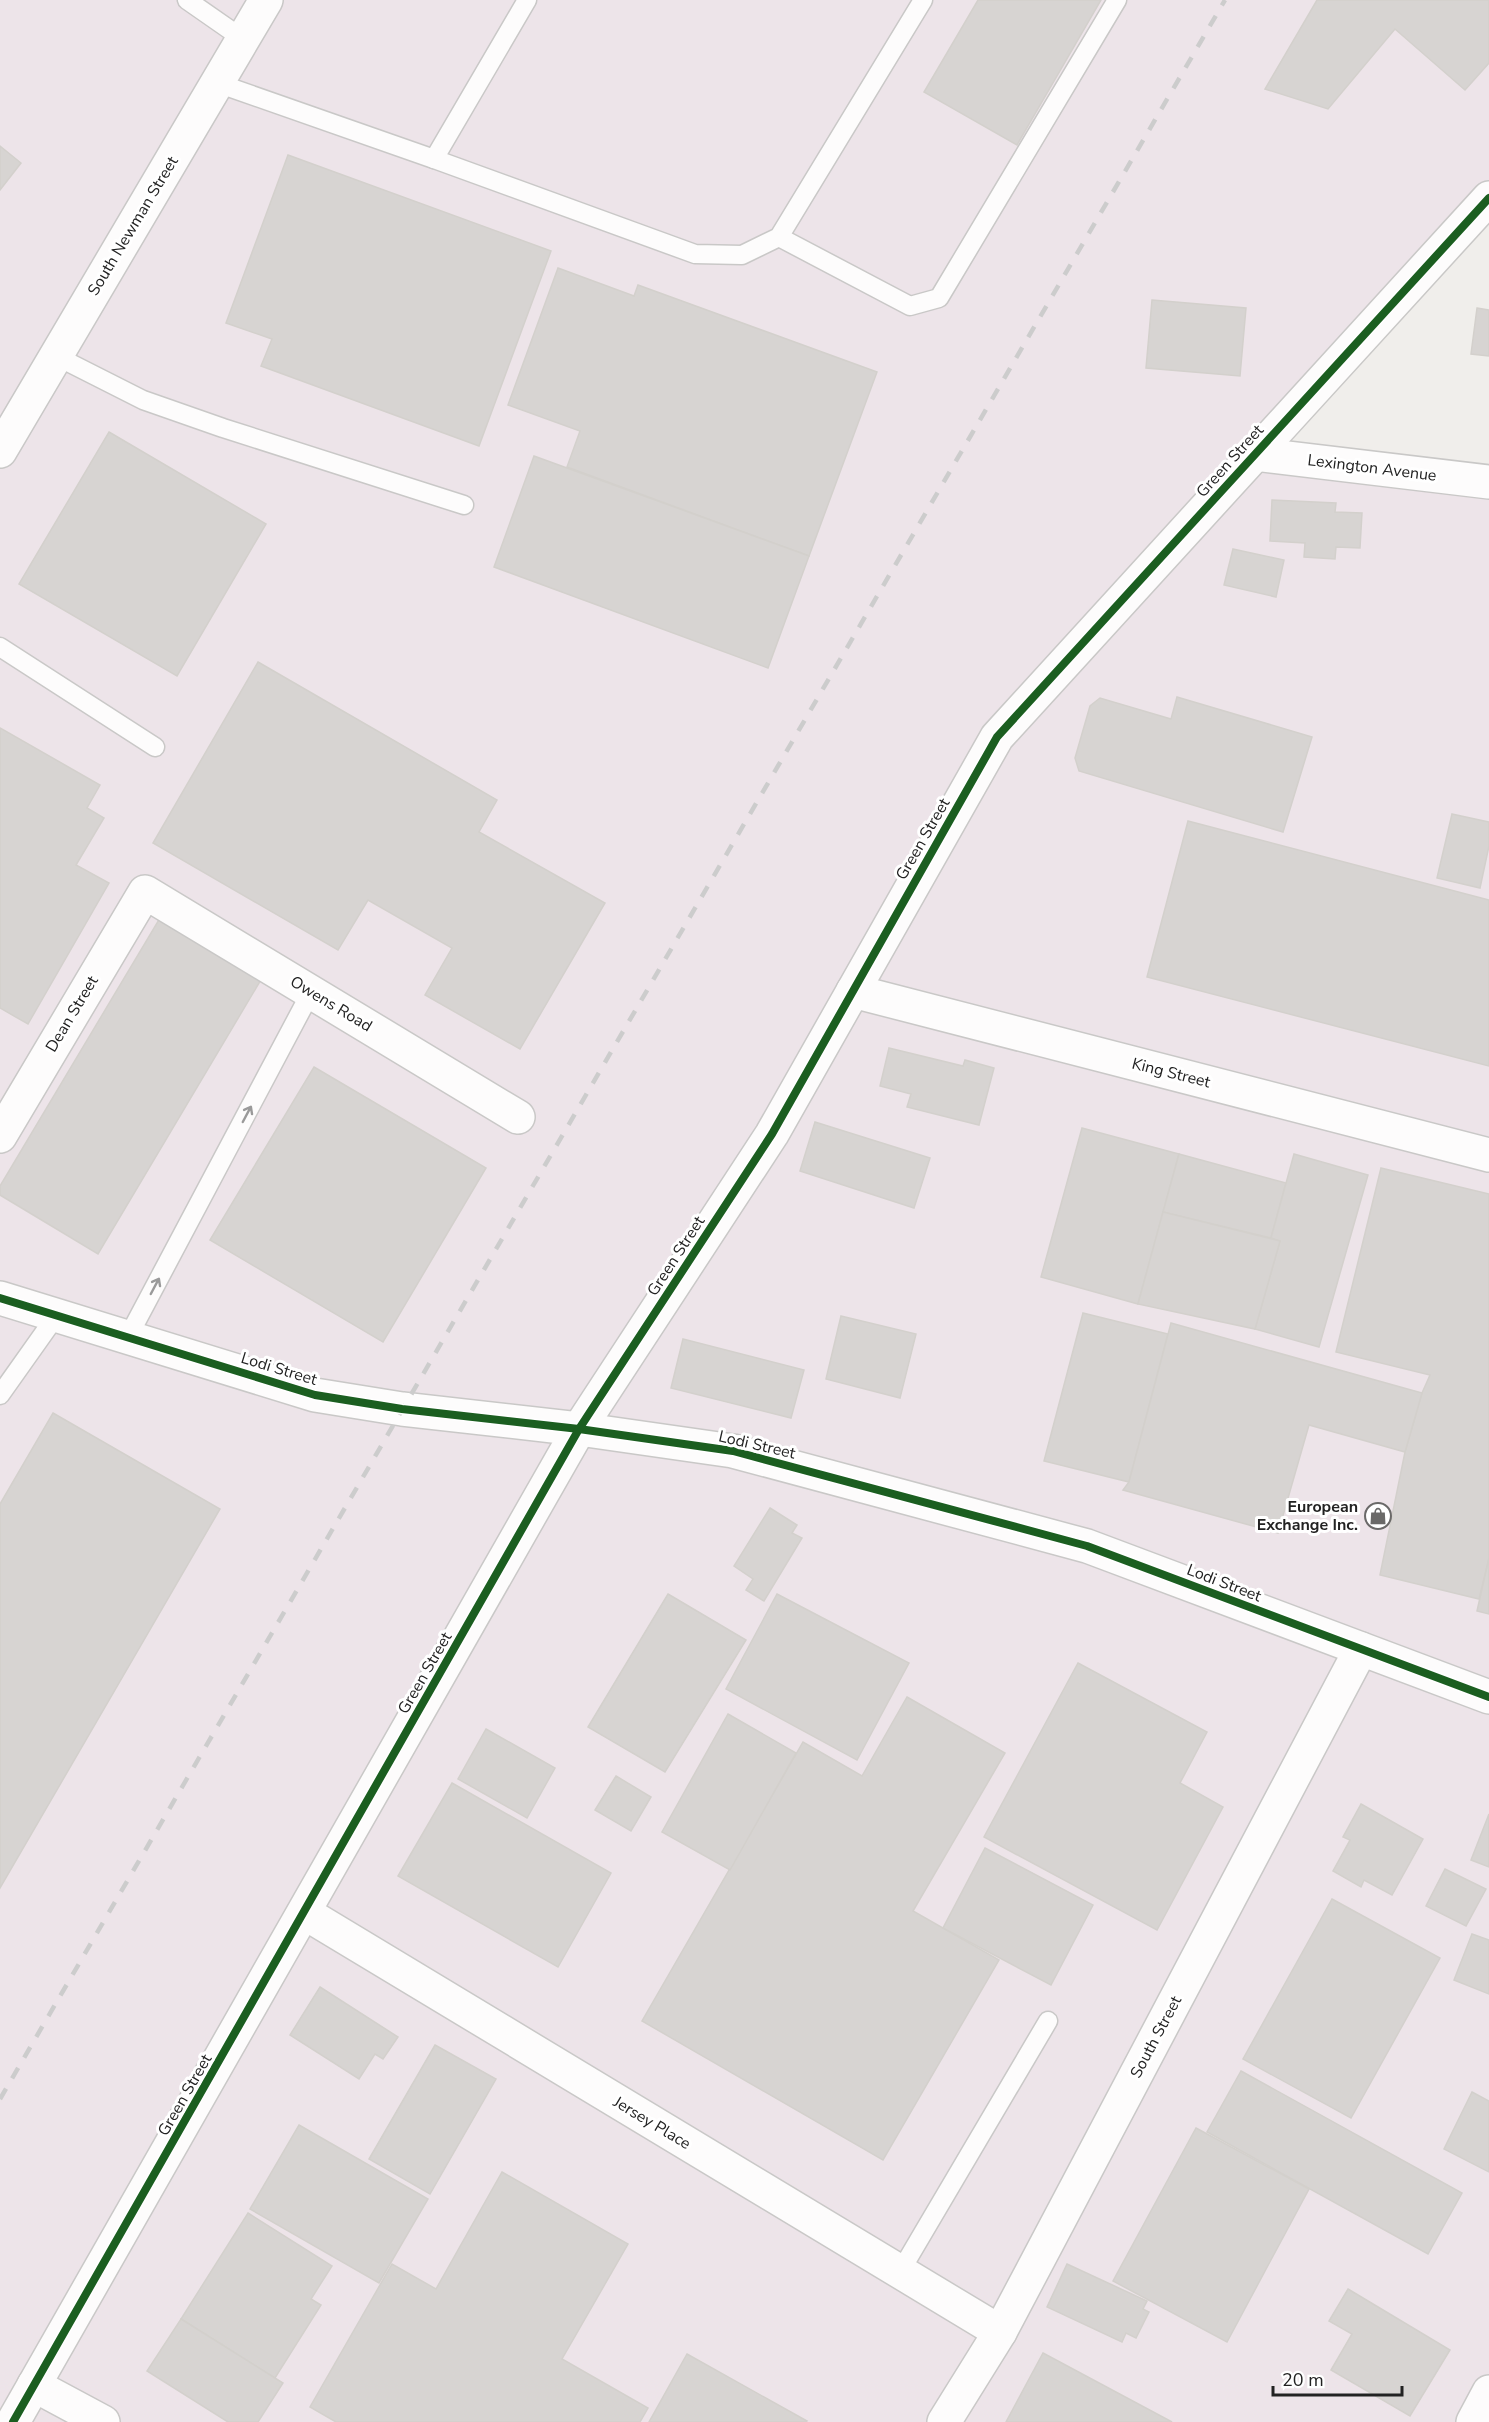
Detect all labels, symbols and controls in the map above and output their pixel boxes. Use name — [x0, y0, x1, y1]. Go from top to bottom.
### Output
street label: South Newman Street — [83, 152, 184, 300]
street label: Green Street — [1191, 419, 1269, 502]
street label: Lexington Avenue — [1306, 449, 1438, 487]
street label: Green Street — [891, 794, 956, 884]
street label: Dean Street — [40, 971, 104, 1056]
street label: Owens Road — [286, 971, 376, 1037]
street label: King Street — [1130, 1053, 1213, 1093]
one-way arrow — [242, 1105, 253, 1123]
street label: Green Street — [642, 1211, 710, 1300]
one-way arrow — [150, 1277, 161, 1295]
street label: Lodi Street — [238, 1347, 320, 1391]
street label: Lodi Street — [716, 1425, 798, 1465]
place label: European Exchange Inc. — [1257, 1496, 1358, 1536]
shop icon: European Exchange Inc. — [1363, 1501, 1393, 1531]
street label: Lodi Street — [1184, 1559, 1265, 1607]
street label: Green Street — [393, 1628, 458, 1718]
street label: South Street — [1125, 1992, 1187, 2082]
street label: Green Street — [153, 2050, 218, 2140]
street label: Jersey Place — [608, 2091, 695, 2155]
scale bar — [1273, 2359, 1402, 2397]
text: 20 m — [1282, 2368, 1324, 2392]

